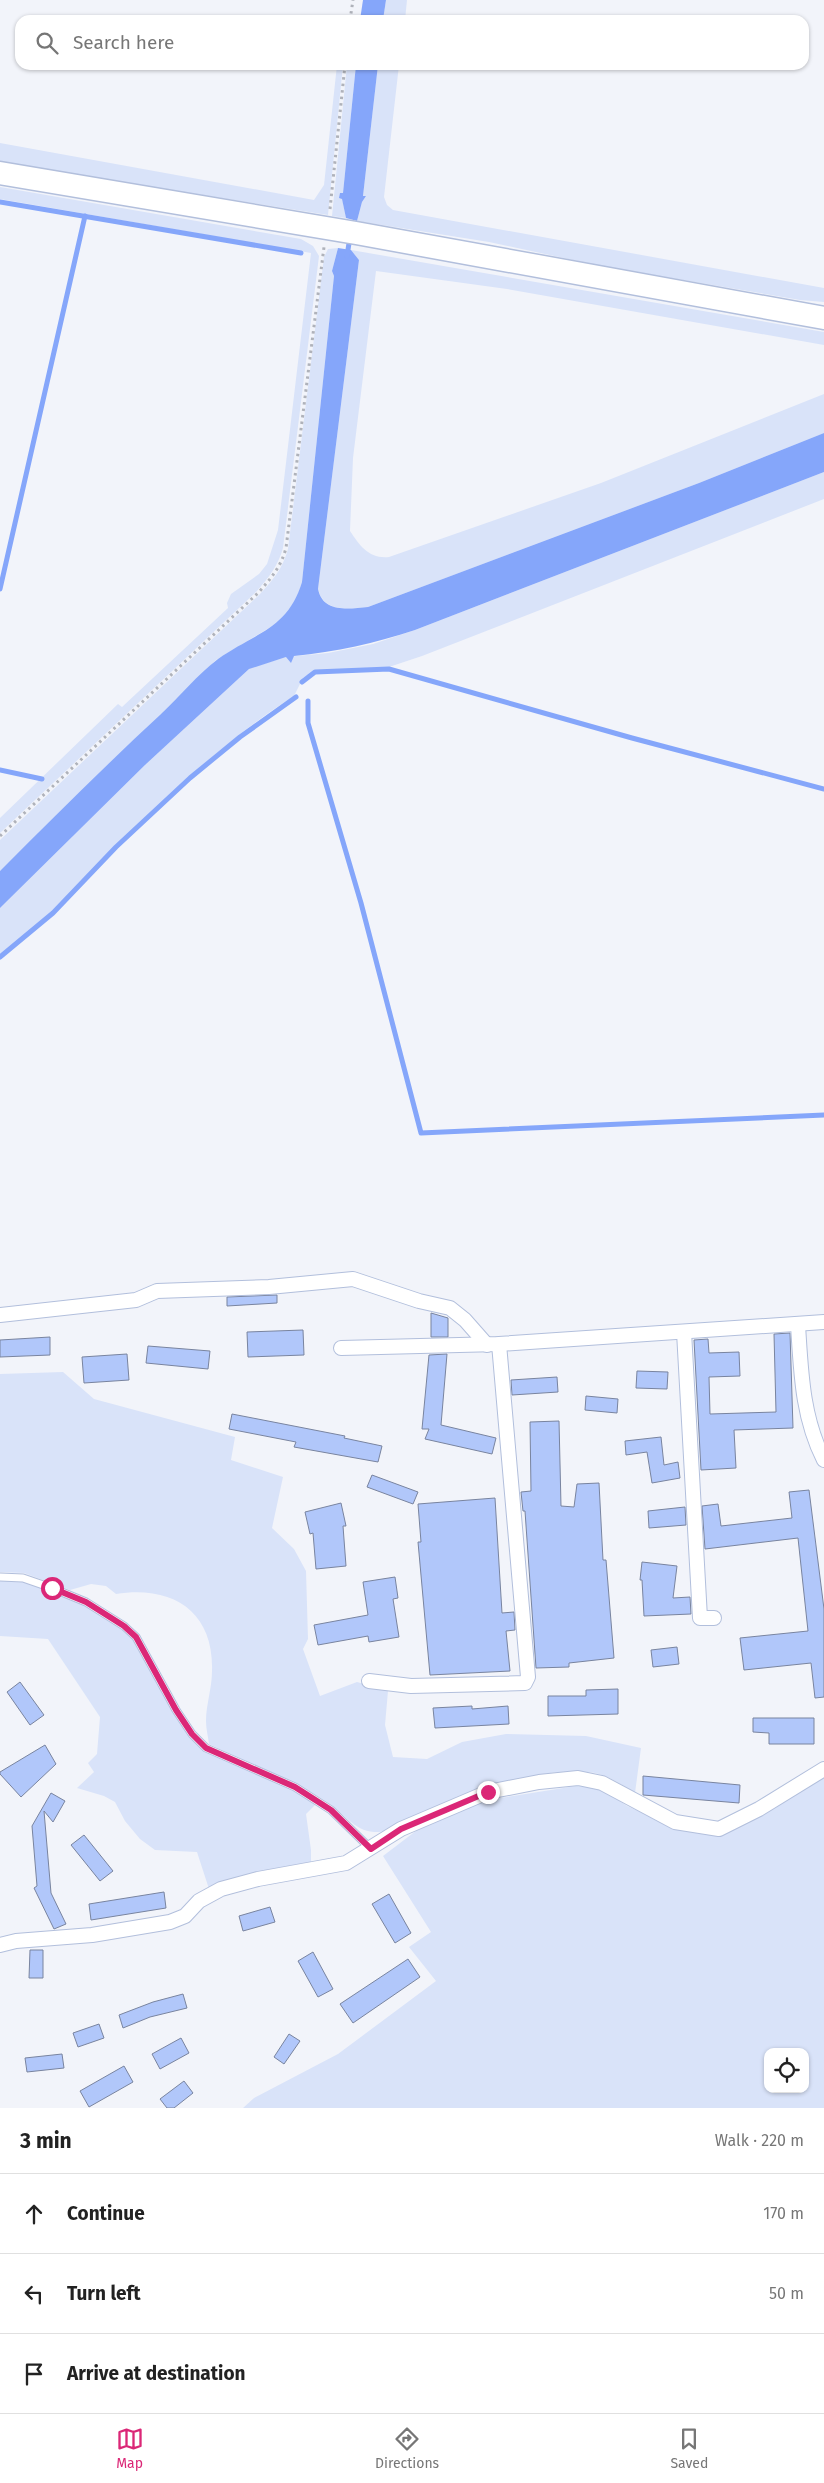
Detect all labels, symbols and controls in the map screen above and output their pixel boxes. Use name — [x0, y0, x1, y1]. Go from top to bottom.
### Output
search box — [15, 15, 809, 70]
icon: search — [33, 29, 61, 57]
text: Search here — [73, 31, 174, 54]
route start — [41, 1577, 64, 1600]
route end — [477, 1781, 500, 1804]
map controls — [764, 2048, 809, 2093]
button: locate — [764, 2048, 809, 2093]
text: 3 min — [20, 2128, 72, 2154]
text: Walk · 220 m — [715, 2131, 804, 2150]
icon: ahead — [20, 2200, 48, 2228]
text: Continue — [67, 2202, 145, 2225]
text: 170 m — [763, 2204, 804, 2223]
icon: left — [20, 2280, 48, 2308]
text: Turn left — [67, 2282, 141, 2305]
text: 50 m — [769, 2284, 804, 2303]
icon: arrive — [20, 2360, 48, 2388]
text: Arrive at destination — [67, 2362, 246, 2385]
tab: Map — [116, 2425, 144, 2472]
tab: Directions — [375, 2425, 439, 2472]
tab: Saved — [670, 2425, 708, 2472]

